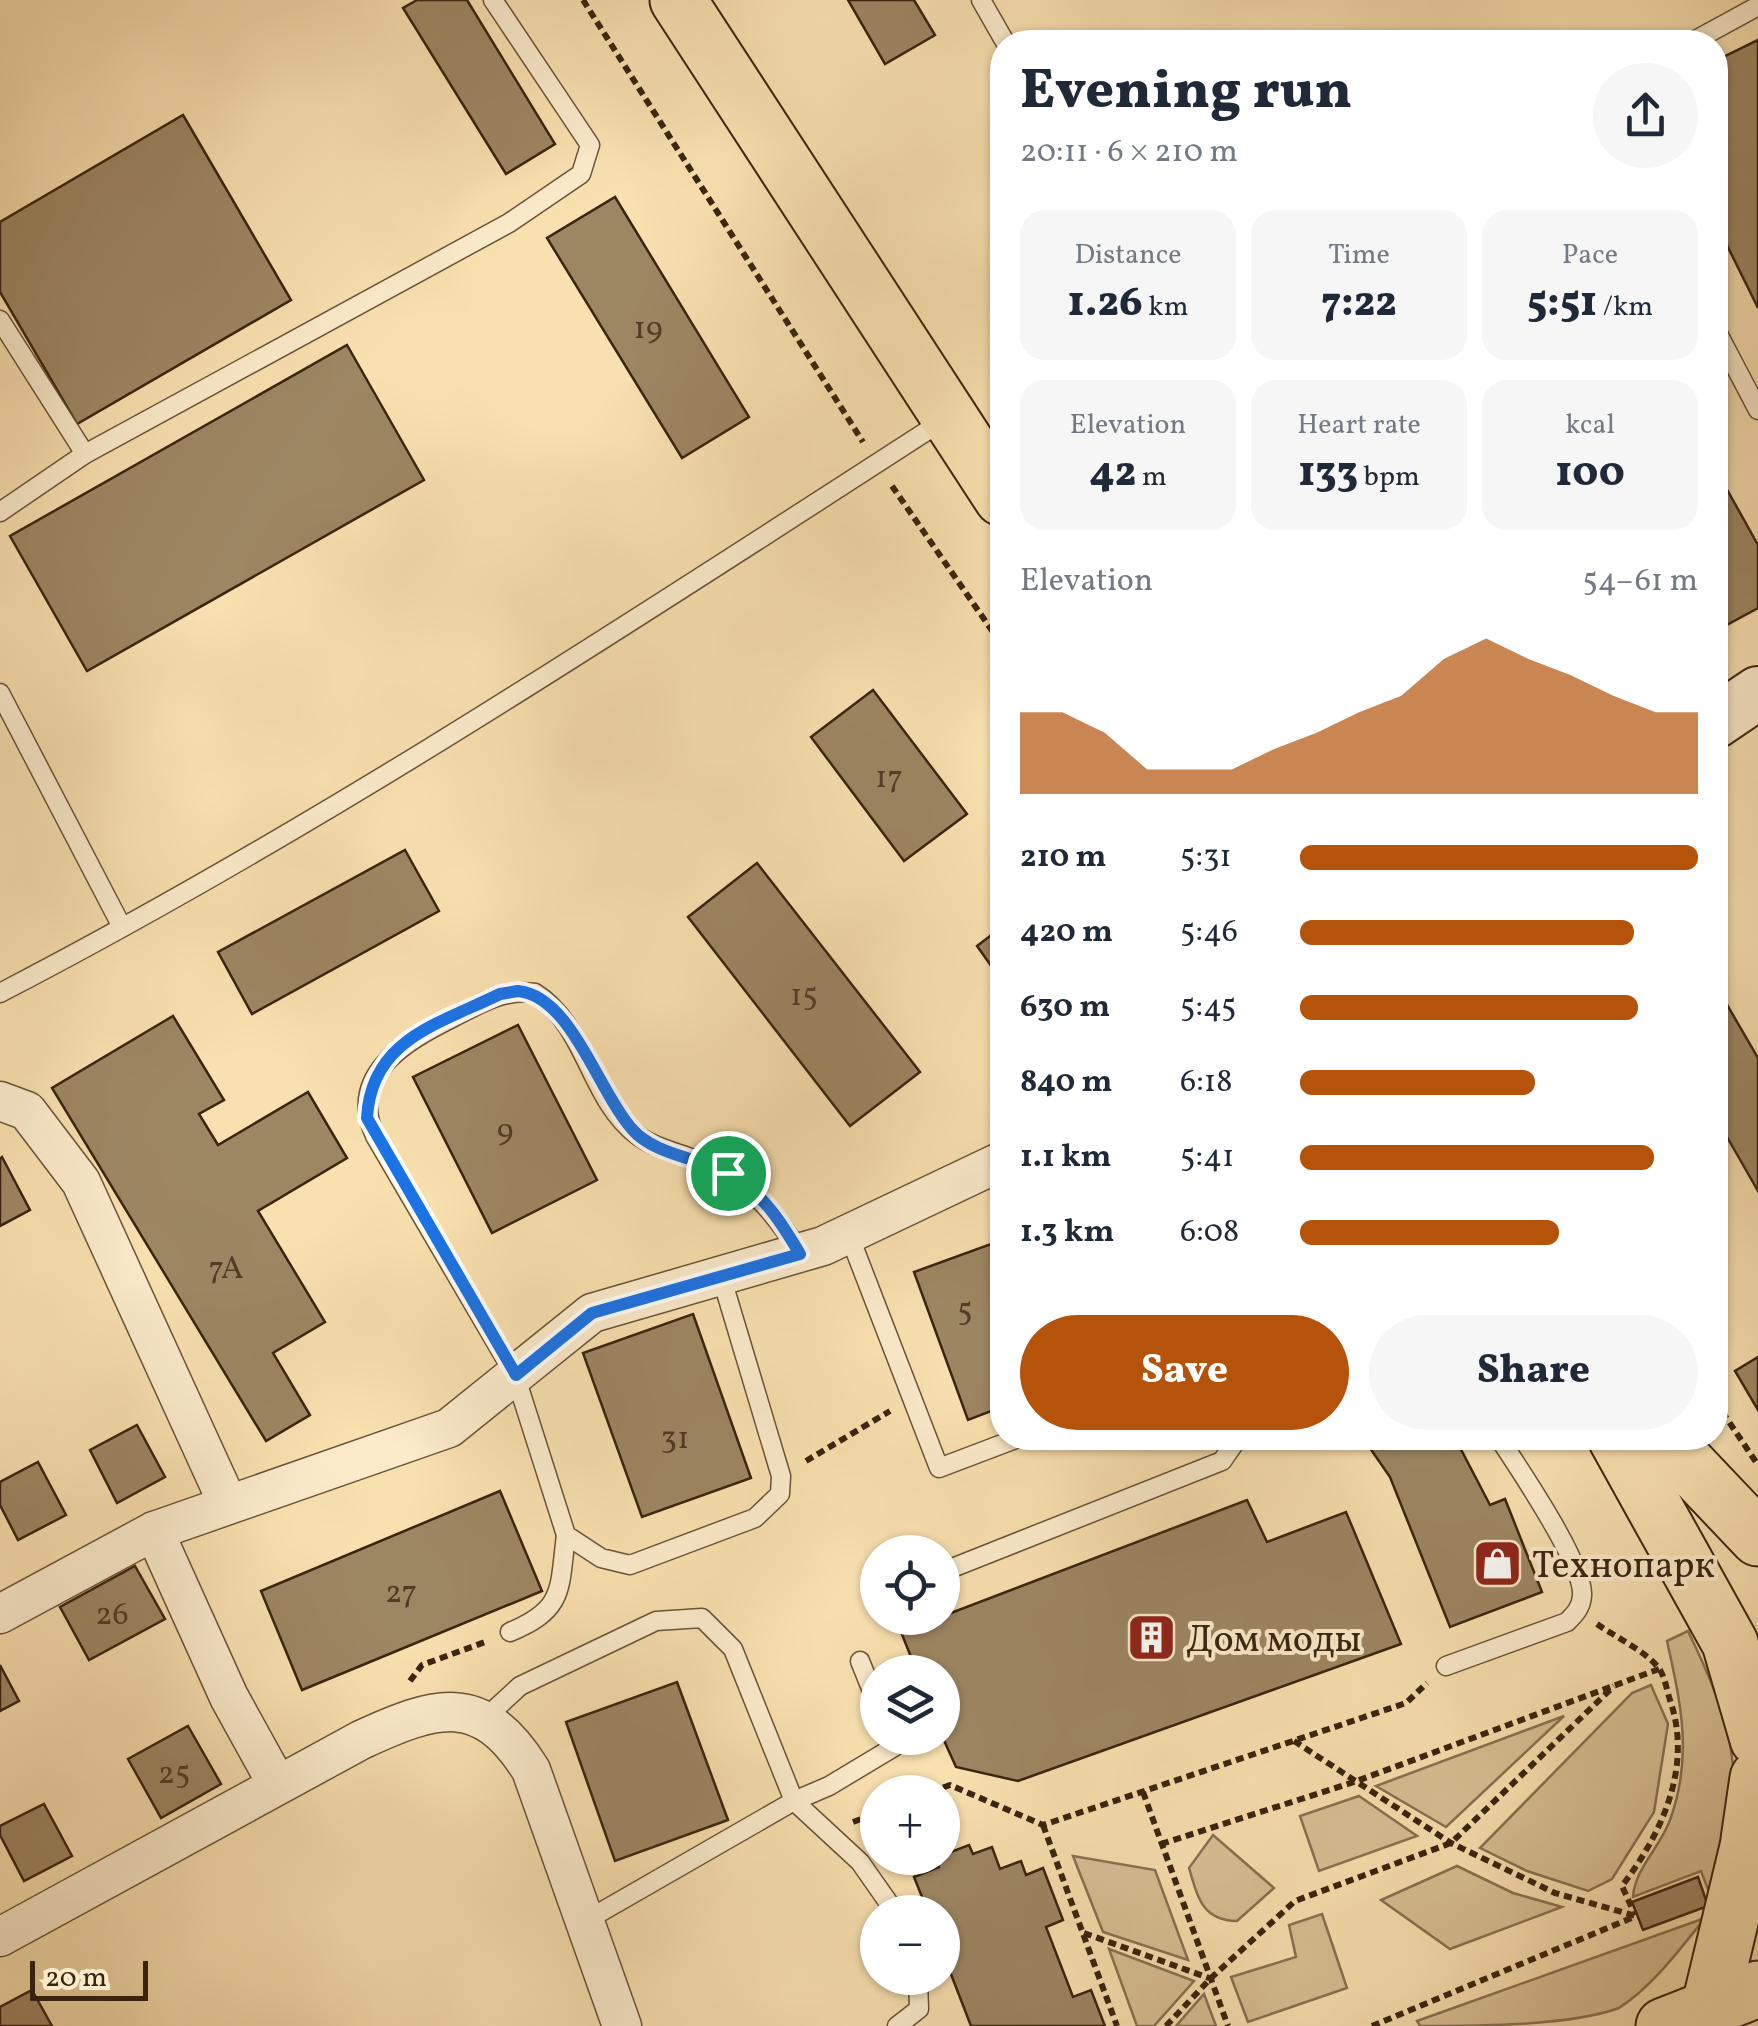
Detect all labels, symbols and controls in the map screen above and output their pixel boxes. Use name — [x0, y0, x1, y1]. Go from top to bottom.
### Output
text: Evening run — [1020, 55, 1352, 131]
button: share — [1593, 63, 1698, 168]
text: 20:11 · 6 × 210 m — [1020, 131, 1238, 175]
text: Distance — [1074, 236, 1182, 275]
text: Time — [1328, 236, 1390, 275]
text: Pace — [1562, 236, 1618, 275]
text: 1.26 — [1068, 275, 1143, 334]
text: 7:22 — [1321, 275, 1397, 334]
text: 5:51 — [1527, 275, 1597, 334]
text: km — [1143, 288, 1188, 327]
text: /km — [1597, 288, 1653, 327]
house number: 19 — [633, 308, 663, 352]
text: Elevation — [1070, 406, 1186, 445]
text: Heart rate — [1297, 406, 1421, 445]
text: kcal — [1565, 406, 1615, 445]
text: 42 — [1089, 445, 1136, 504]
text: 133 — [1298, 445, 1358, 504]
text: 100 — [1555, 445, 1625, 504]
text: m — [1136, 458, 1167, 497]
text: bpm — [1358, 458, 1420, 497]
text: Elevation — [1020, 560, 1153, 604]
text: 54–61 m — [1582, 560, 1698, 604]
house number: 17 — [875, 757, 903, 801]
text: 210 m — [1020, 836, 1107, 880]
text: 5:31 — [1180, 836, 1232, 880]
text: 420 m — [1020, 911, 1113, 955]
text: 5:46 — [1180, 911, 1238, 955]
house number: 15 — [790, 975, 818, 1019]
text: 630 m — [1020, 986, 1110, 1030]
text: 5:45 — [1180, 986, 1236, 1030]
text: 840 m — [1020, 1061, 1112, 1105]
text: 6:18 — [1180, 1061, 1232, 1105]
house number: 9 — [497, 1110, 513, 1154]
pin — [686, 1131, 771, 1216]
text: 1.1 km — [1020, 1136, 1112, 1180]
text: 5:41 — [1180, 1136, 1234, 1180]
icon: arrive — [701, 1146, 756, 1201]
text: 1.3 km — [1020, 1211, 1114, 1255]
text: 6:08 — [1180, 1211, 1239, 1255]
house number: 7А — [209, 1248, 243, 1292]
house number: 5 — [957, 1290, 973, 1334]
button: Save — [1020, 1315, 1349, 1430]
button: Share — [1369, 1315, 1698, 1430]
house number: 31 — [661, 1418, 689, 1462]
map controls — [860, 1535, 960, 1995]
button: locate — [860, 1535, 960, 1635]
shop icon: Технопарк — [1471, 1538, 1523, 1590]
place label: Технопарк — [1532, 1541, 1715, 1594]
house number: 27 — [385, 1572, 417, 1616]
house number: 26 — [95, 1594, 129, 1638]
building icon: Дом моды — [1125, 1612, 1177, 1664]
place label: Дом моды — [1186, 1615, 1361, 1668]
button: layers — [860, 1655, 960, 1755]
house number: 25 — [158, 1753, 190, 1797]
button: + — [860, 1775, 960, 1875]
button: − — [860, 1895, 960, 1995]
scale bar — [30, 1956, 148, 2000]
text: 20 m — [45, 1959, 107, 1998]

